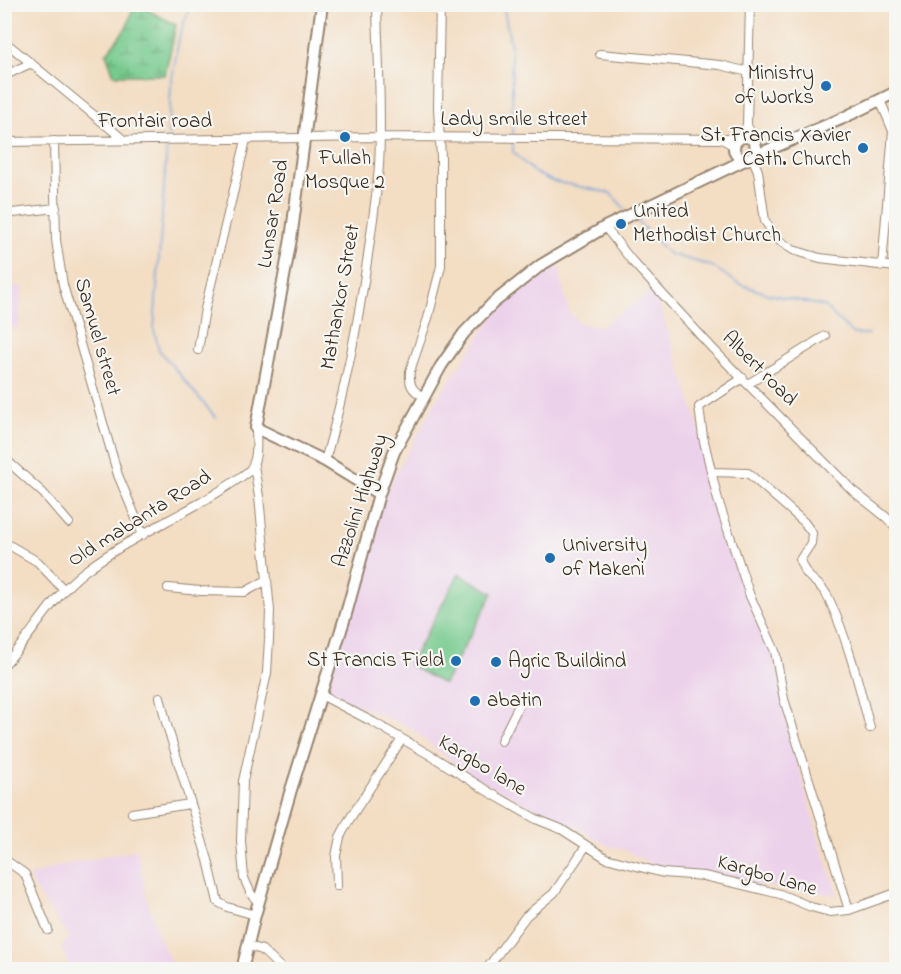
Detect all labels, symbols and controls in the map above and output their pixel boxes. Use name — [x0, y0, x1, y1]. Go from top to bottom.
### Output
place label: Ministry of Works — [734, 59, 814, 113]
marker: Ministry of Works — [819, 79, 833, 93]
street label: Lady smile street — [441, 105, 587, 137]
street label: Frontair road — [97, 107, 212, 137]
place label: St. Francis Xavier Cath. Church — [701, 121, 851, 175]
marker: Fullah Mosque 2 — [338, 130, 352, 144]
marker: St. Francis Xavier Cath. Church — [856, 141, 870, 155]
place label: Fullah Mosque 2 — [305, 144, 385, 198]
street label: Lunsar Road — [251, 157, 297, 270]
place label: United Methodist Church — [633, 197, 781, 251]
marker: United Methodist Church — [614, 217, 628, 231]
street label: Mathankor Street — [313, 222, 369, 372]
street label: Samuel street — [66, 275, 128, 399]
street label: Albert road — [714, 324, 804, 414]
street label: Azzolini Highway — [325, 430, 399, 572]
street label: Old mabanta Road — [62, 463, 218, 575]
place label: University of Makeni — [562, 531, 647, 585]
marker: University of Makeni — [543, 551, 557, 565]
place label: St Francis Field — [307, 646, 444, 676]
place label: Agric Buildind — [508, 647, 627, 679]
marker: St Francis Field — [449, 654, 463, 668]
marker: Agric Buildind — [489, 655, 503, 669]
place label: abatin — [487, 686, 542, 716]
marker: abatin — [468, 694, 482, 708]
street label: Kargbo lane — [431, 728, 532, 806]
street label: Kargbo Lane — [713, 847, 821, 907]

